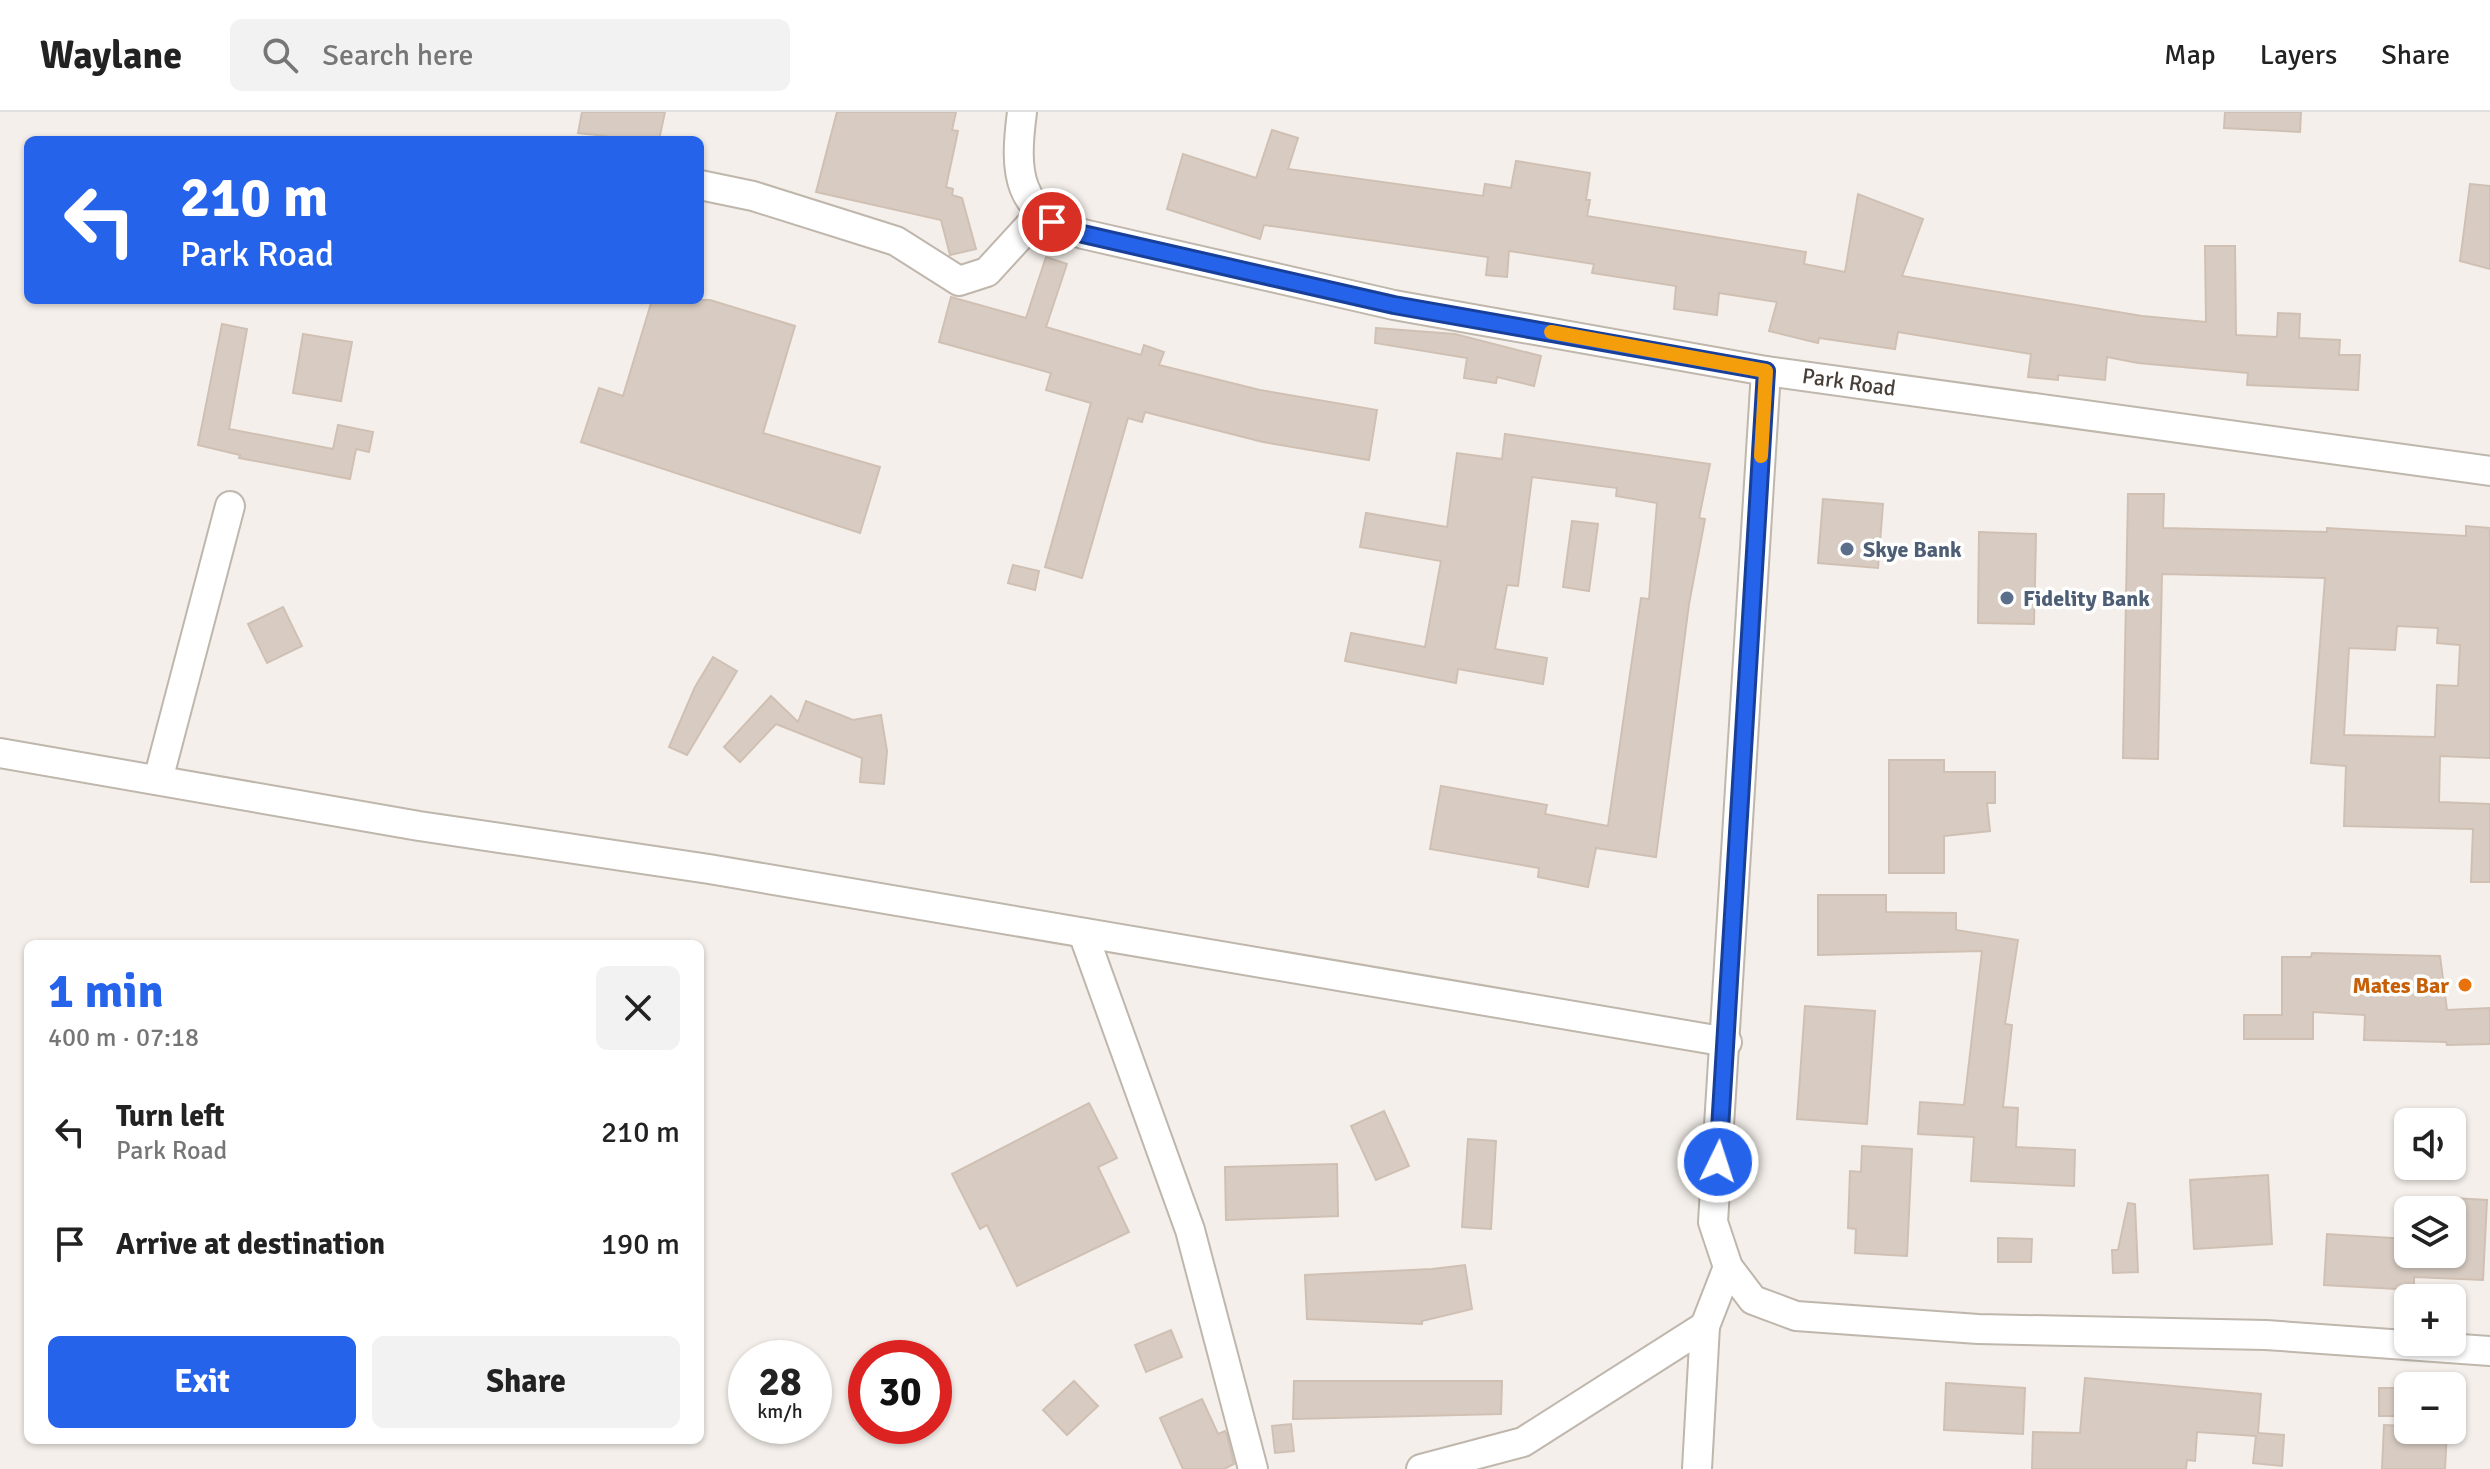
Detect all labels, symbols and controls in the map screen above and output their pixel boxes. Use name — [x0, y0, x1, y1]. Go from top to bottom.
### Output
search box — [230, 19, 790, 91]
text: Waylane — [40, 32, 182, 79]
icon: search — [258, 33, 302, 77]
text: Search here — [322, 37, 474, 74]
text: Map — [2164, 38, 2216, 72]
text: Layers — [2260, 38, 2337, 72]
text: Share — [2381, 38, 2450, 72]
text: 210 m — [180, 163, 328, 232]
icon: left — [48, 168, 152, 272]
pin — [1018, 188, 1086, 256]
icon: arrive — [1030, 200, 1074, 244]
text: Park Road — [180, 232, 334, 277]
street label: Park Road — [1800, 362, 1898, 402]
place label: Skye Bank — [1863, 536, 1962, 563]
marker: Skye Bank — [1838, 540, 1856, 558]
place label: Fidelity Bank — [2023, 585, 2150, 612]
marker: Fidelity Bank — [1998, 589, 2016, 607]
text: 1 min — [48, 962, 164, 1021]
button: close — [596, 966, 680, 1050]
place label: Mates Bar — [2352, 972, 2449, 999]
marker: Mates Bar — [2456, 976, 2474, 994]
text: 400 m · 07:18 — [48, 1022, 199, 1054]
text: Turn left — [116, 1098, 225, 1135]
map controls — [2394, 1108, 2466, 1444]
button: sound — [2394, 1108, 2466, 1180]
icon: left — [48, 1110, 92, 1154]
text: 210 m — [601, 1114, 680, 1151]
position arrow — [1676, 1120, 1760, 1204]
text: Park Road — [116, 1135, 227, 1167]
button: layers — [2394, 1196, 2466, 1268]
icon: arrive — [48, 1222, 92, 1266]
text: Arrive at destination — [116, 1226, 385, 1263]
text: 190 m — [601, 1226, 680, 1263]
button: + — [2394, 1284, 2466, 1356]
button: Exit — [48, 1336, 356, 1428]
button: Share — [372, 1336, 680, 1428]
speed limit sign: 30 — [848, 1340, 952, 1444]
text: 28 — [758, 1357, 802, 1407]
button: − — [2394, 1372, 2466, 1444]
text: km/h — [757, 1399, 803, 1424]

